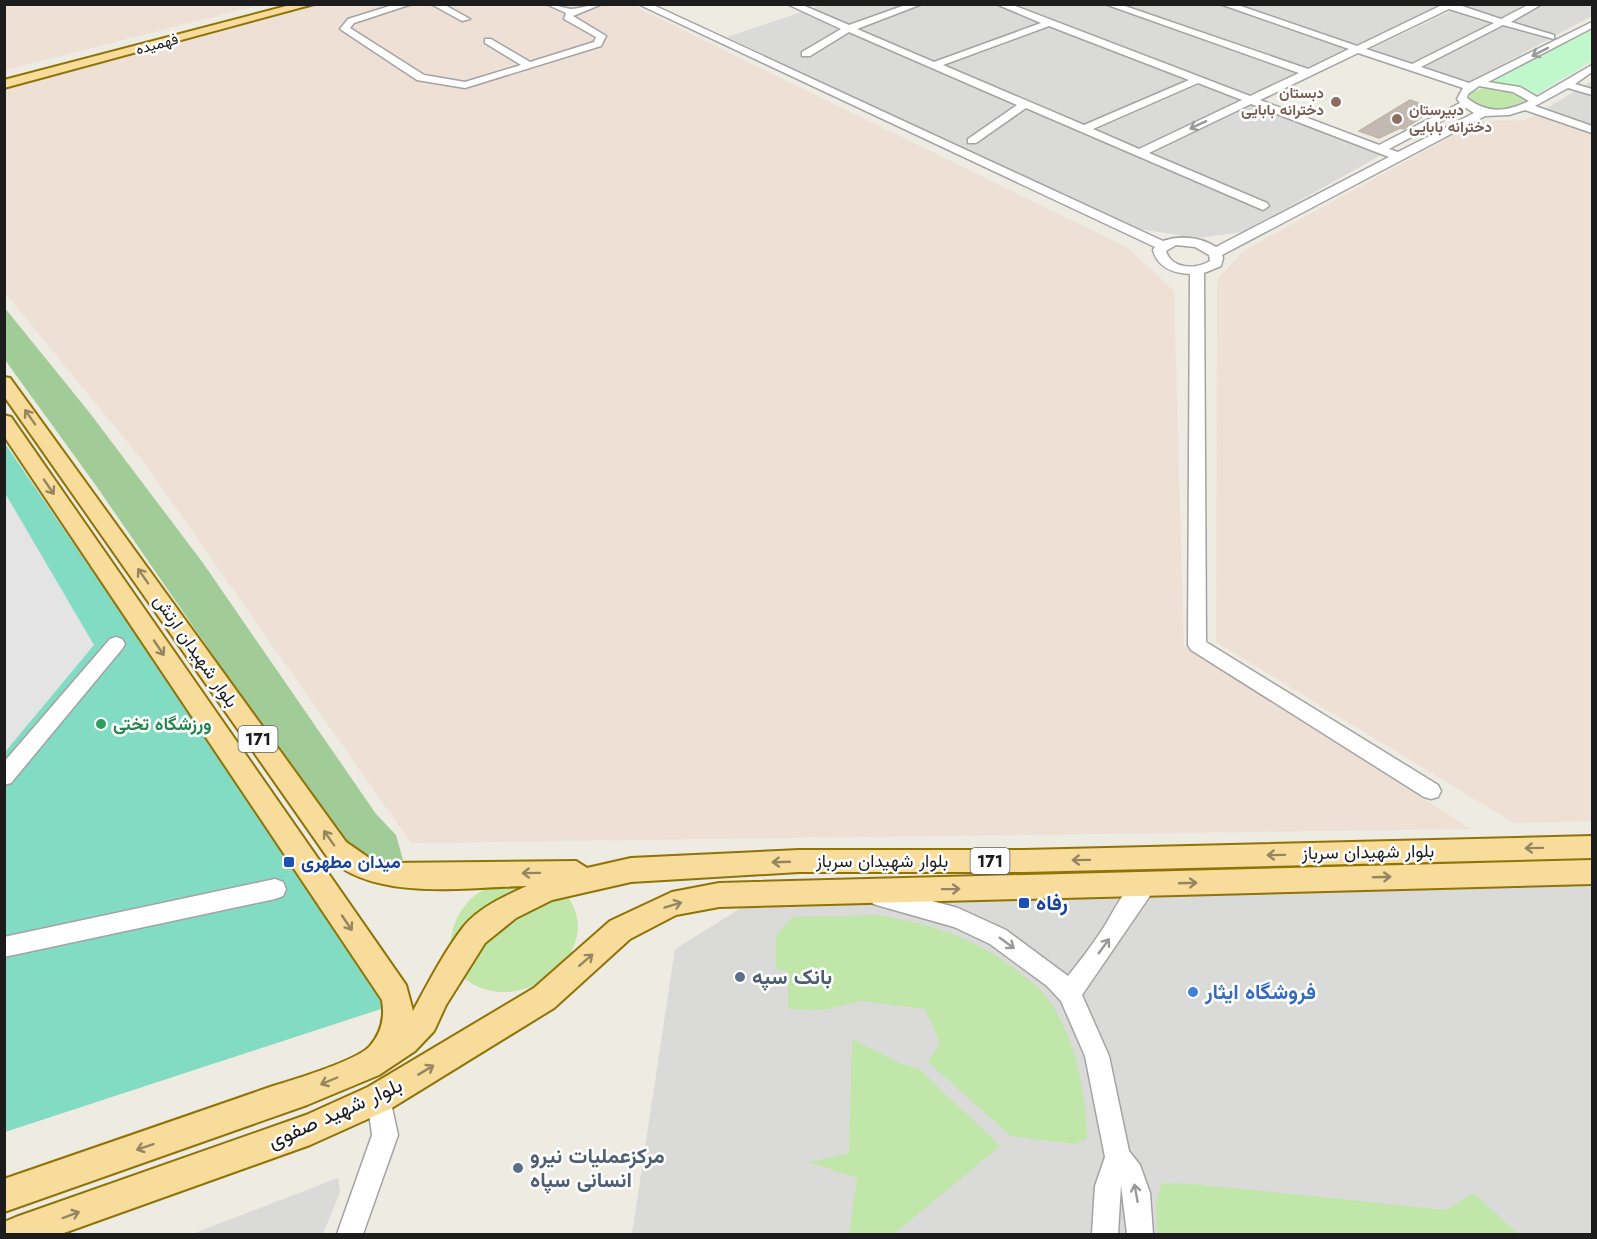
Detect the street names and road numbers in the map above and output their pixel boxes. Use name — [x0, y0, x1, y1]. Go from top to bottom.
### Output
street label: فهمیده — [133, 28, 181, 60]
street label: بلوار شهیدان ارتش — [147, 589, 245, 713]
road number: 171 — [238, 726, 278, 752]
street label: بلوار شهیدان سرباز — [1300, 838, 1435, 866]
street label: بلوار شهیدان سرباز — [815, 848, 948, 874]
road number: 171 — [970, 848, 1010, 874]
street label: بلوار شهید صفوی — [263, 1070, 407, 1156]

